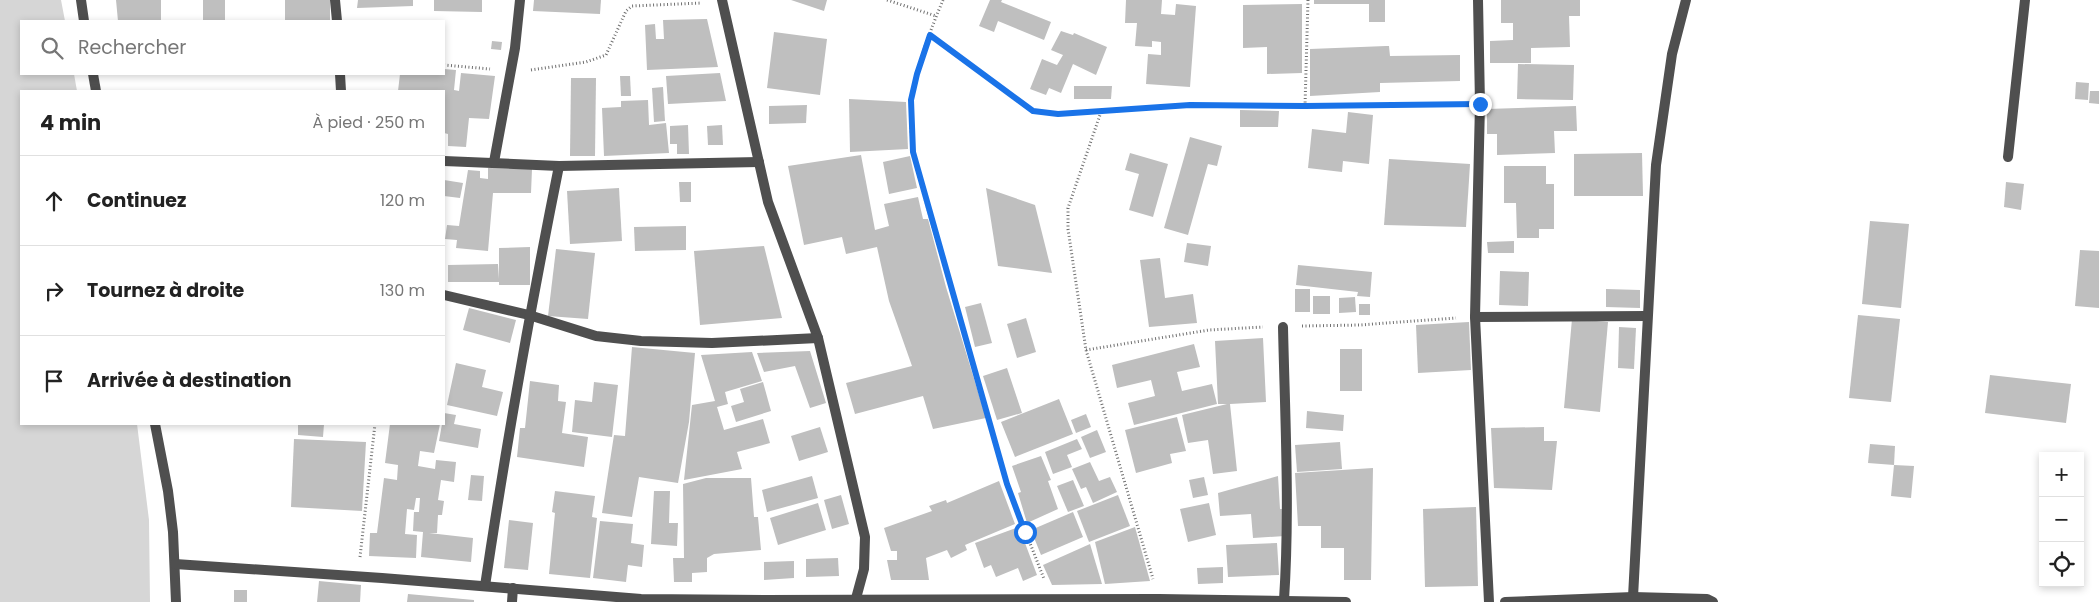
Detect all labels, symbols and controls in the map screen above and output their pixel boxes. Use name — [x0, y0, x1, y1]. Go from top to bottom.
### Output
search box — [20, 20, 445, 75]
icon: search — [38, 34, 66, 62]
text: Rechercher — [78, 34, 186, 61]
route end — [1469, 93, 1492, 116]
text: 4 min — [40, 108, 101, 137]
text: À pied · 250 m — [312, 111, 425, 134]
icon: ahead — [40, 187, 68, 215]
text: Continuez — [87, 187, 186, 214]
text: 120 m — [380, 189, 425, 212]
icon: right — [40, 277, 68, 305]
text: Tournez à droite — [87, 277, 244, 304]
text: 130 m — [380, 279, 425, 302]
icon: arrive — [40, 367, 68, 395]
text: Arrivée à destination — [87, 367, 292, 394]
map controls — [2039, 452, 2084, 587]
button: + — [2039, 452, 2084, 497]
button: − — [2039, 497, 2084, 542]
route start — [1014, 521, 1037, 544]
button: locate — [2039, 542, 2084, 587]

